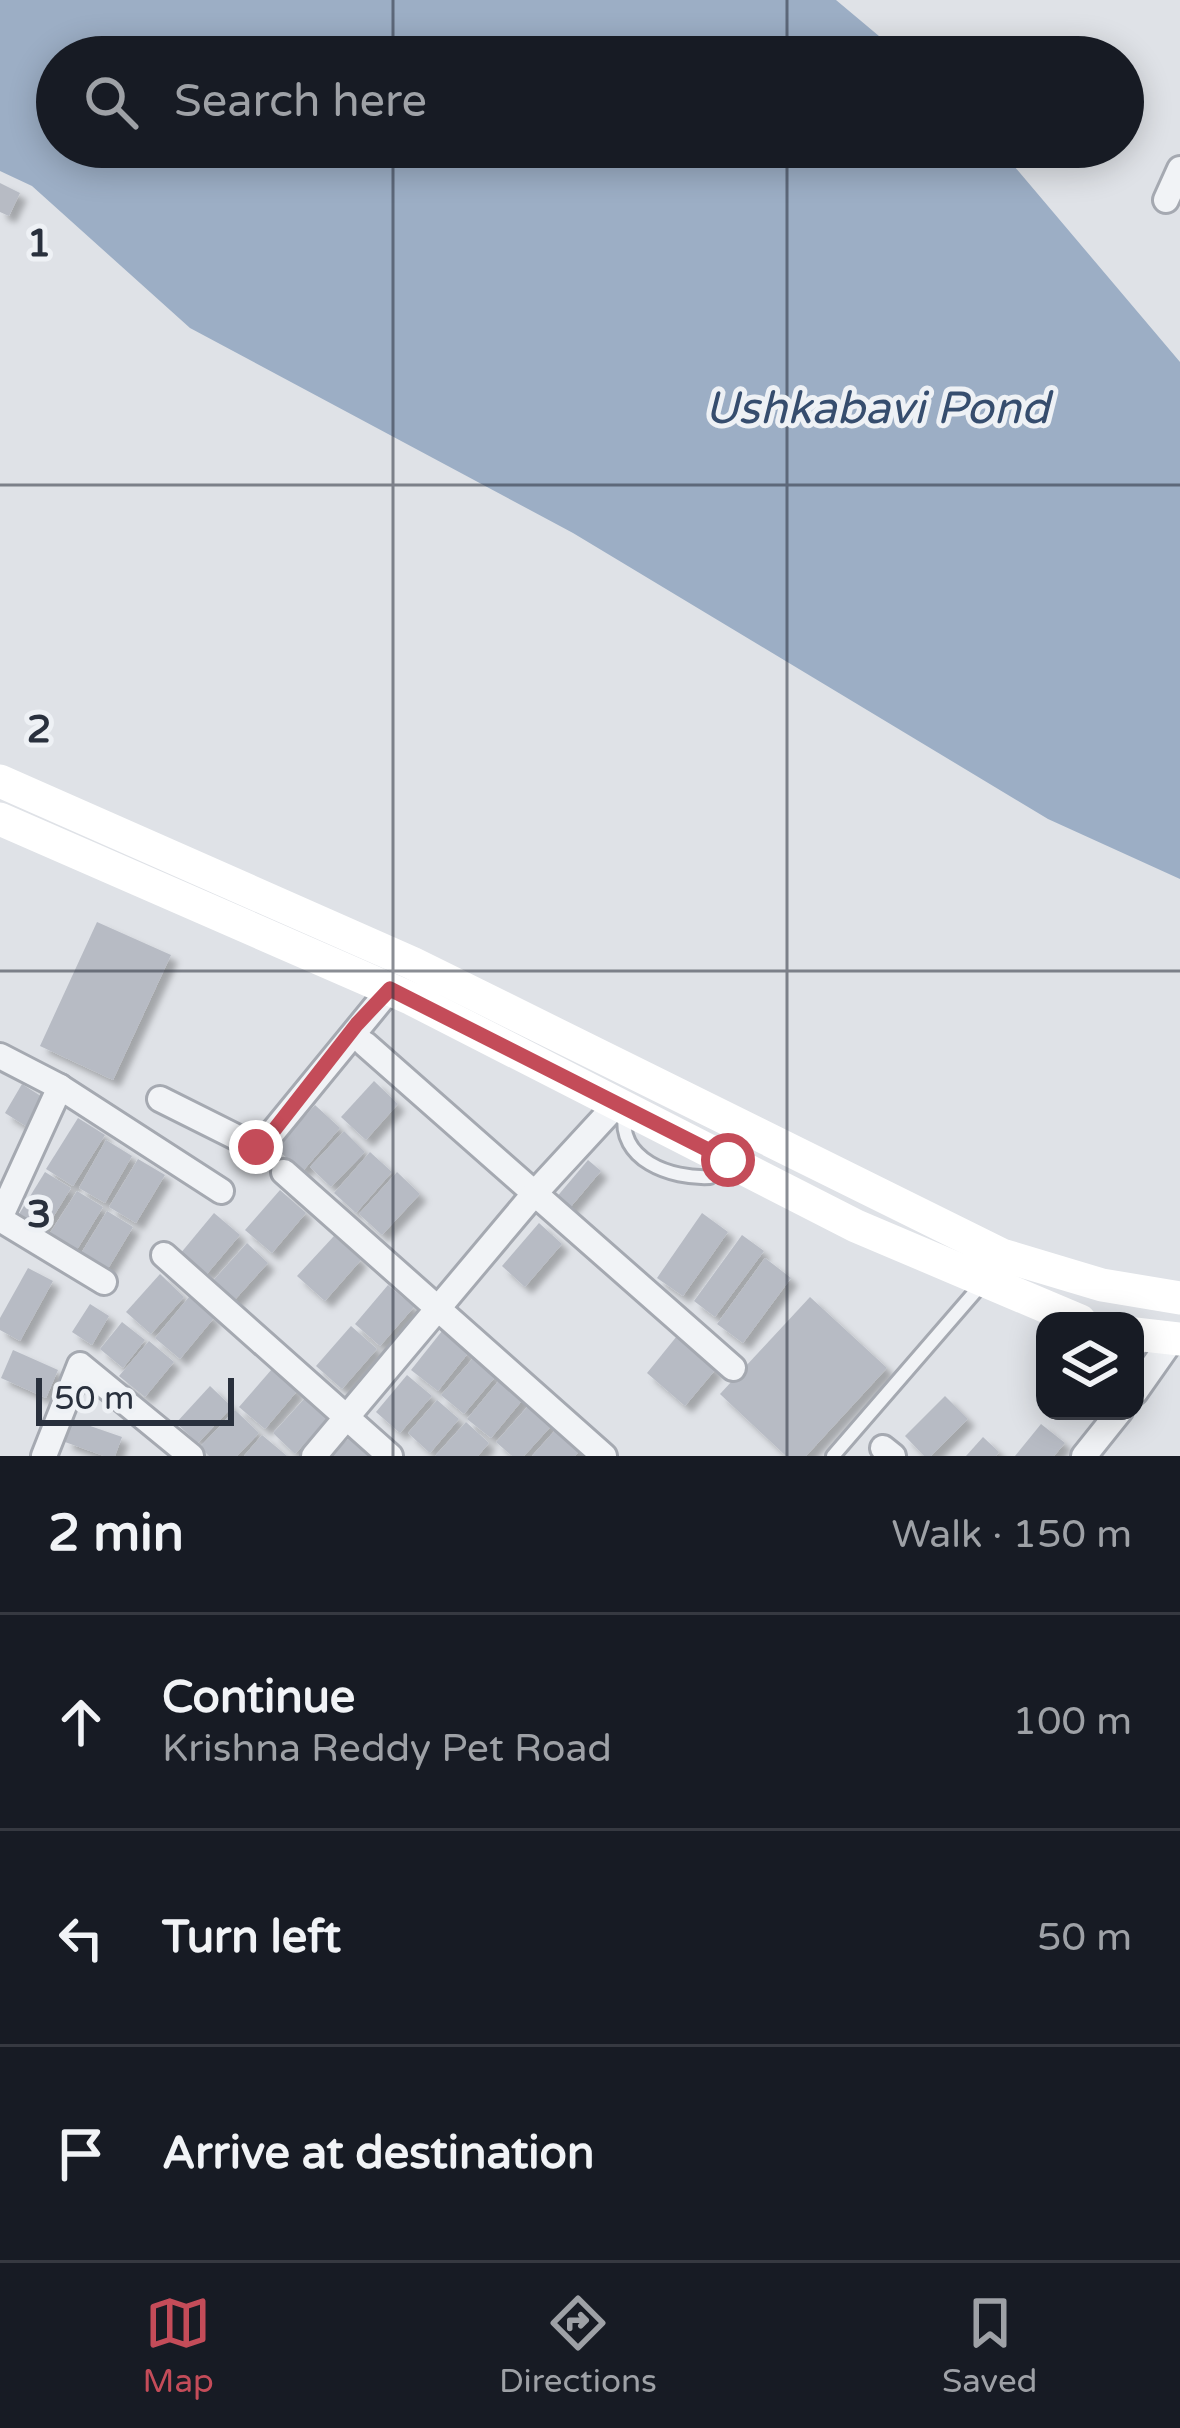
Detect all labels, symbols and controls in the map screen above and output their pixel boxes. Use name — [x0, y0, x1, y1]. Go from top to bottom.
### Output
search box — [36, 36, 1144, 168]
icon: search — [78, 69, 144, 135]
text: Search here — [174, 75, 427, 129]
text: 1 — [27, 220, 51, 267]
water label: Ushkabavi Pond — [705, 382, 1054, 436]
text: 2 — [27, 706, 51, 753]
route end — [229, 1120, 283, 1174]
route start — [701, 1133, 755, 1187]
text: 3 — [27, 1191, 51, 1238]
map controls — [1036, 1312, 1144, 1420]
button: layers — [1036, 1312, 1144, 1420]
scale bar — [36, 1372, 234, 1425]
text: 50 m — [54, 1379, 134, 1418]
text: 2 min — [48, 1503, 184, 1565]
text: Walk · 150 m — [891, 1511, 1132, 1558]
text: Continue — [162, 1671, 355, 1725]
icon: ahead — [48, 1689, 114, 1755]
text: 100 m — [1013, 1698, 1132, 1745]
text: Krishna Reddy Pet Road — [162, 1725, 612, 1772]
icon: left — [48, 1905, 114, 1971]
text: Turn left — [162, 1911, 341, 1965]
text: 50 m — [1037, 1914, 1132, 1961]
icon: arrive — [48, 2121, 114, 2187]
text: Arrive at destination — [162, 2127, 594, 2181]
tab: Map — [143, 2290, 214, 2401]
tab: Directions — [499, 2290, 657, 2401]
tab: Saved — [942, 2290, 1037, 2401]

